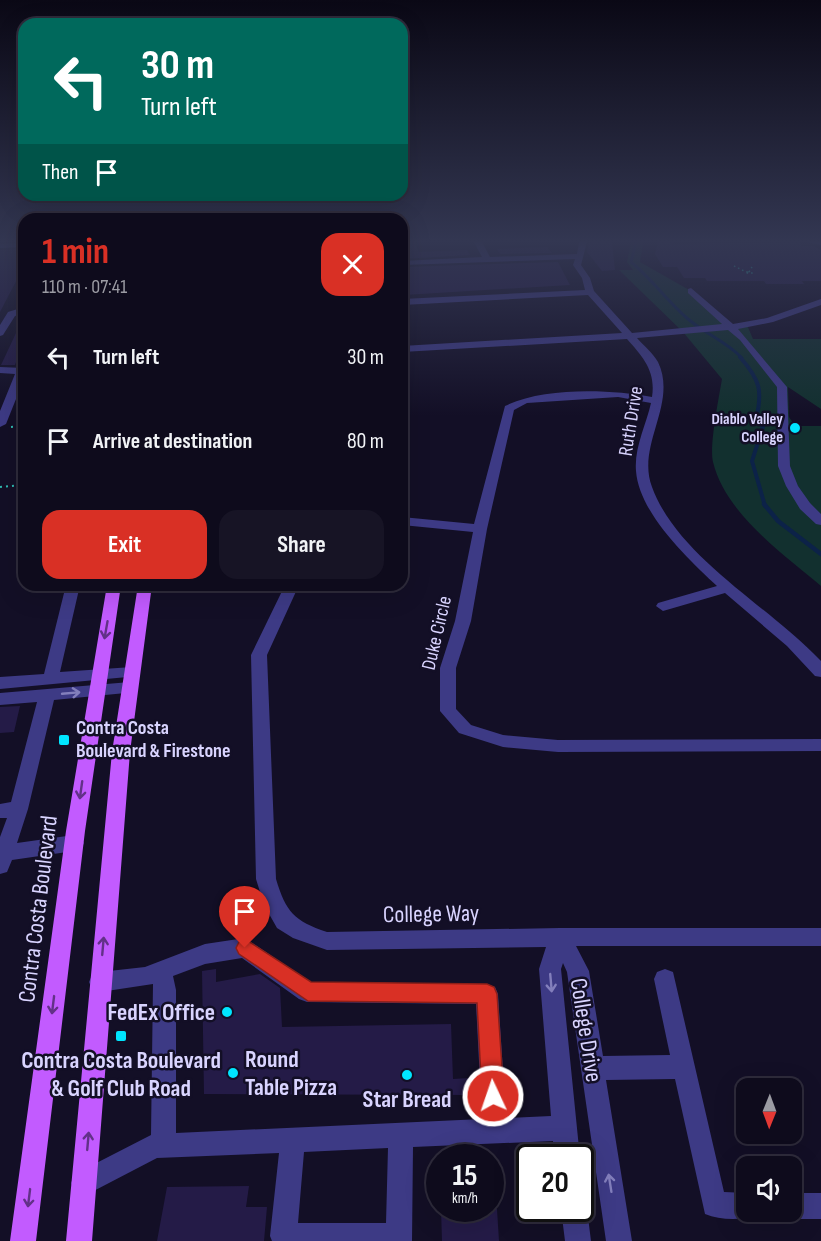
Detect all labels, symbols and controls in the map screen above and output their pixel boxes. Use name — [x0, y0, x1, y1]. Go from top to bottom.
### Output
text: 30 m — [141, 40, 214, 91]
icon: left — [42, 42, 120, 120]
text: Turn left — [141, 91, 217, 123]
icon: arrive — [90, 156, 123, 189]
text: Then — [42, 159, 78, 186]
text: 1 min — [42, 231, 109, 274]
button: close — [321, 233, 384, 296]
text: 110 m · 07:41 — [42, 275, 127, 299]
icon: left — [42, 341, 75, 374]
text: Turn left — [93, 344, 159, 371]
text: 30 m — [347, 344, 384, 371]
street label: Ruth Drive — [614, 384, 648, 458]
place label: Diablo Valley College — [712, 410, 783, 447]
marker: Diablo Valley College — [788, 421, 802, 435]
icon: arrive — [42, 425, 75, 458]
text: Arrive at destination — [93, 428, 252, 455]
text: 80 m — [347, 428, 384, 455]
button: Exit — [42, 510, 207, 579]
button: Share — [219, 510, 384, 579]
street label: Duke Circle — [417, 594, 457, 672]
one-way arrow — [101, 619, 112, 639]
one-way arrow — [61, 687, 81, 698]
place label: Contra Costa Boulevard & Firestone — [76, 716, 231, 763]
marker: Contra Costa Boulevard & Firestone — [57, 733, 71, 747]
one-way arrow — [75, 780, 86, 800]
street label: Contra Costa Boulevard — [12, 814, 64, 1004]
pin — [219, 886, 270, 948]
icon: arrive — [228, 895, 261, 928]
street label: College Way — [383, 899, 479, 929]
one-way arrow — [98, 937, 109, 957]
one-way arrow — [546, 972, 557, 992]
street label: College Drive — [563, 976, 609, 1084]
one-way arrow — [47, 994, 58, 1014]
place label: FedEx Office — [108, 998, 215, 1027]
marker: FedEx Office — [220, 1005, 234, 1019]
marker: Contra Costa Boulevard & Golf Club Road — [114, 1029, 128, 1043]
place label: Round Table Pizza — [245, 1045, 337, 1102]
place label: Contra Costa Boulevard & Golf Club Road — [21, 1046, 221, 1103]
position arrow — [461, 1064, 525, 1128]
marker: Round Table Pizza — [226, 1066, 240, 1080]
marker: Star Bread — [400, 1068, 414, 1082]
north arrow — [736, 1078, 802, 1144]
map controls — [736, 1078, 802, 1222]
place label: Star Bread — [363, 1085, 451, 1114]
one-way arrow — [83, 1131, 94, 1151]
speed limit sign: 20 — [516, 1144, 594, 1222]
button: sound — [736, 1156, 802, 1222]
text: 15 — [453, 1158, 478, 1194]
one-way arrow — [605, 1174, 616, 1194]
one-way arrow — [23, 1188, 34, 1208]
text: km/h — [452, 1189, 478, 1208]

